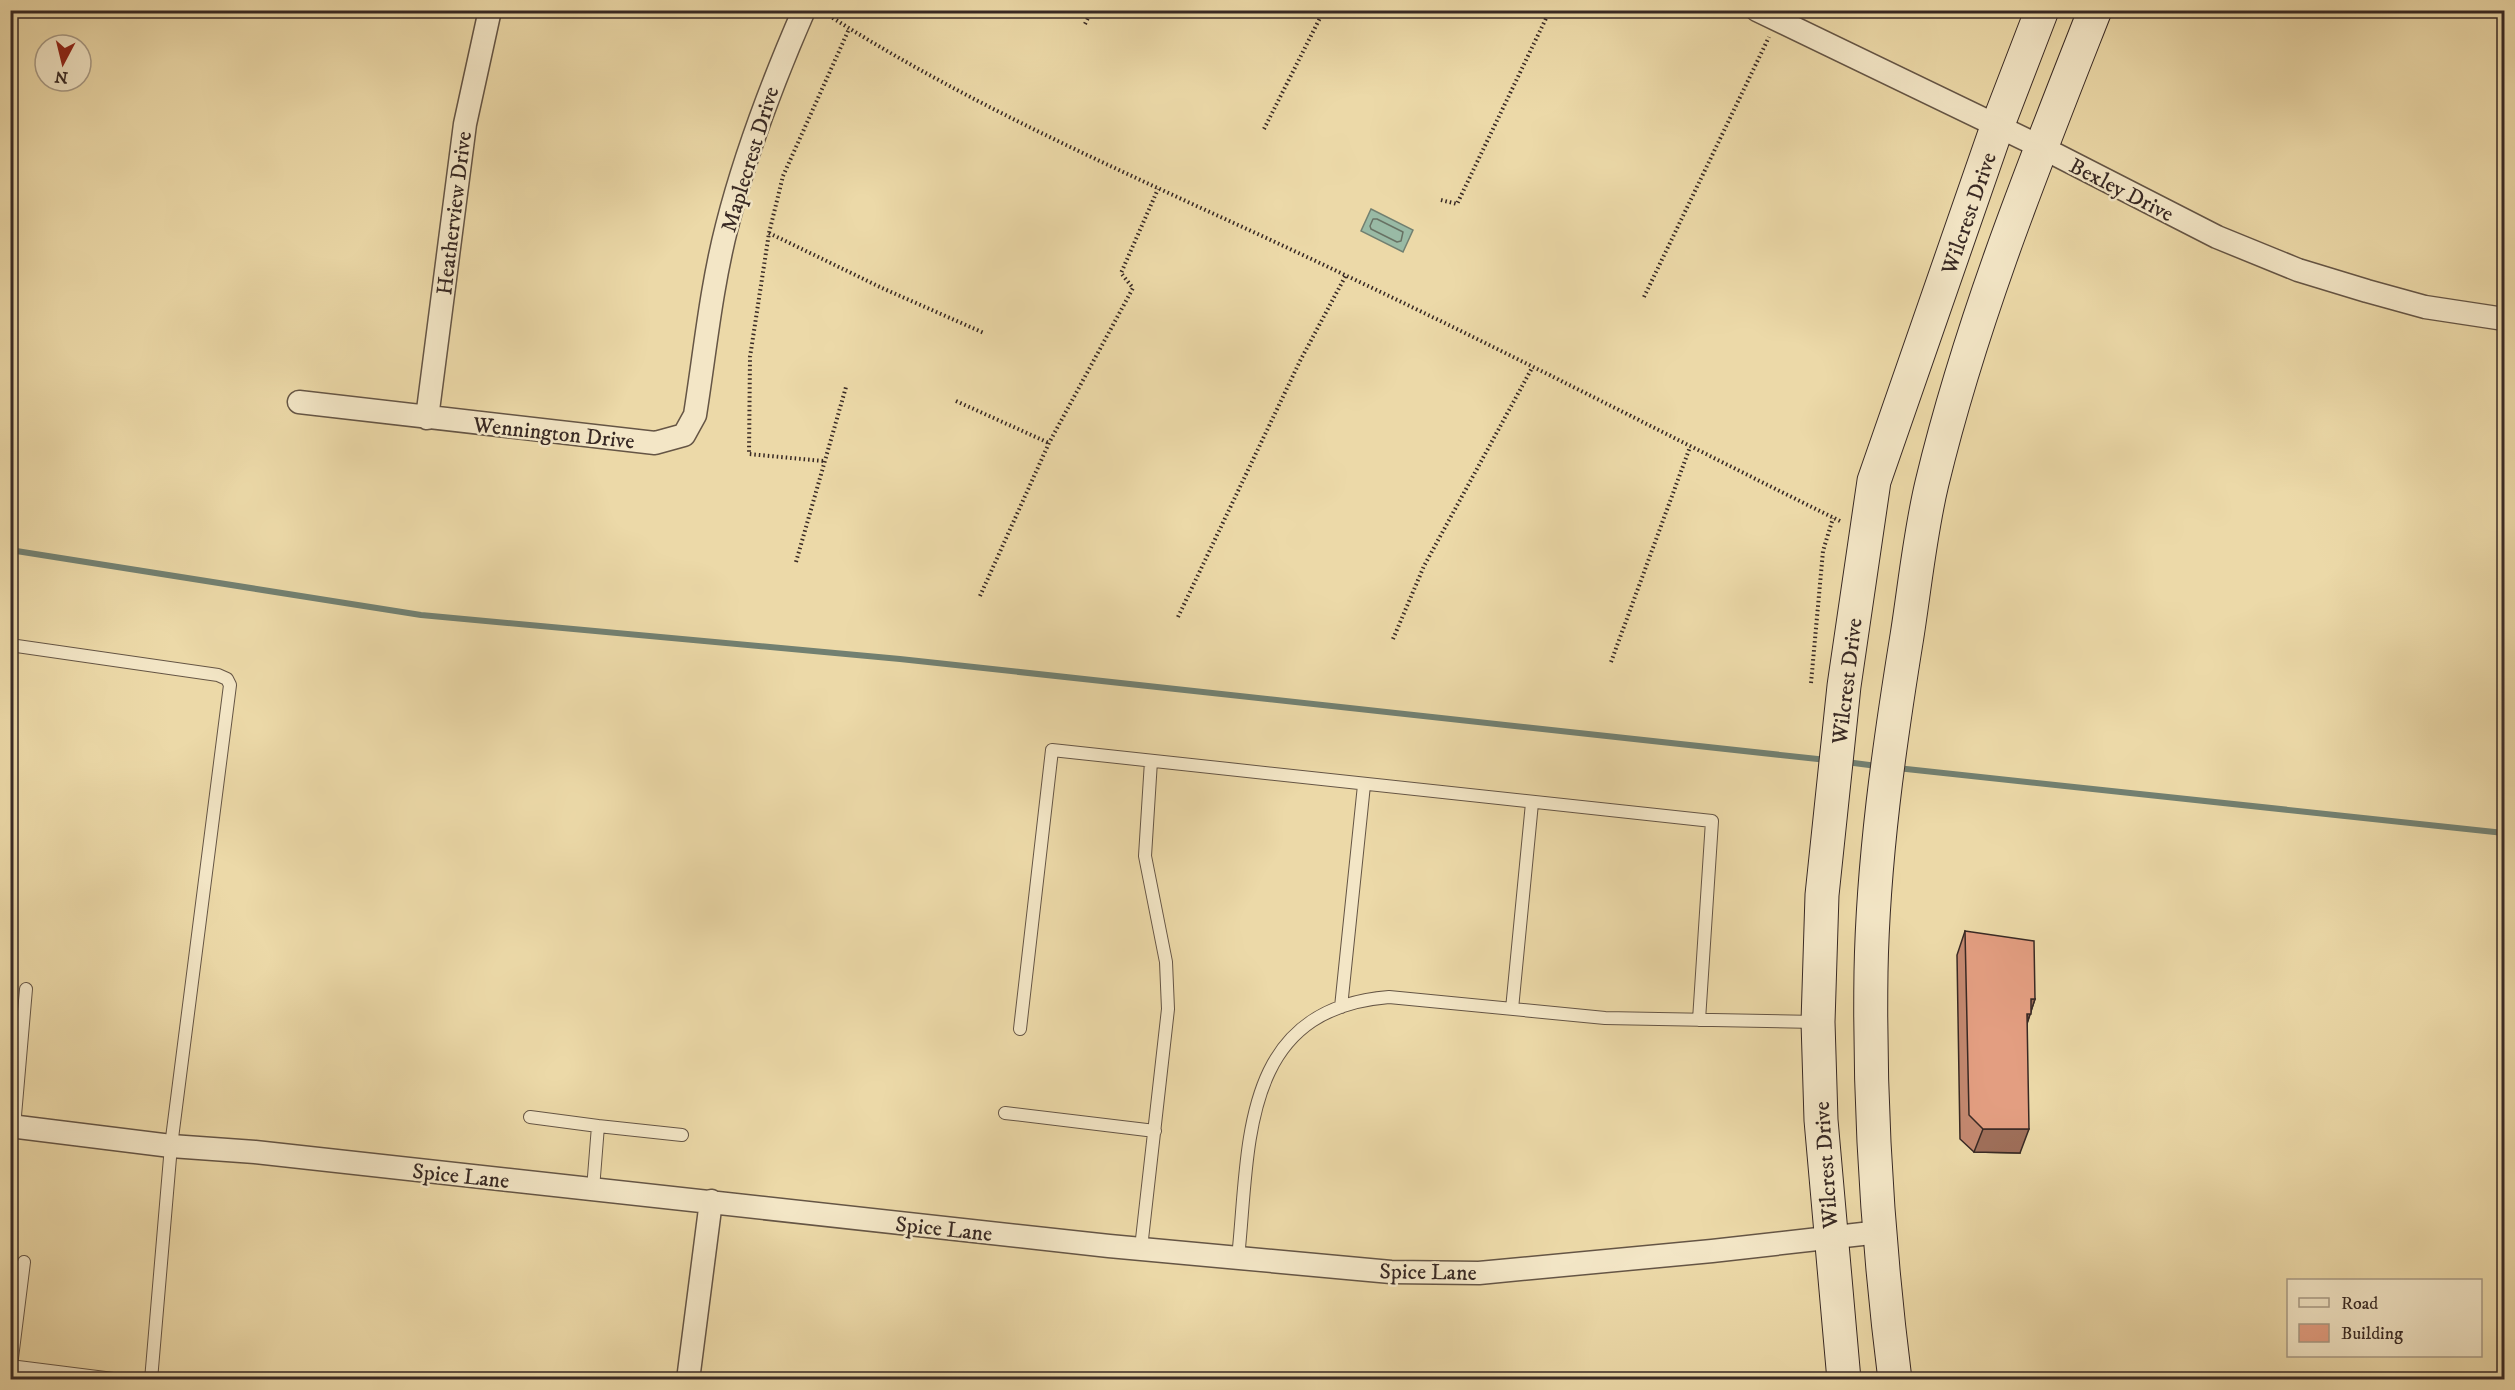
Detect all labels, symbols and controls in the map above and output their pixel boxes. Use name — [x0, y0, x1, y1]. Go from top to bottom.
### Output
north arrow — [33, 33, 93, 93]
text: N — [54, 66, 69, 88]
street label: Maplecrest Drive — [715, 83, 785, 236]
street label: Heatherview Drive — [431, 130, 478, 297]
street label: Wilcrest Drive — [1936, 149, 2003, 279]
street label: Bexley Drive — [2065, 153, 2178, 228]
street label: Wennington Drive — [471, 411, 636, 455]
street label: Wilcrest Drive — [1826, 616, 1869, 747]
street label: Wilcrest Drive — [1809, 1101, 1844, 1230]
street label: Spice Lane — [411, 1158, 511, 1195]
street label: Spice Lane — [894, 1211, 994, 1248]
street label: Spice Lane — [1379, 1258, 1477, 1287]
legend — [2287, 1279, 2482, 1357]
text: Road — [2341, 1293, 2378, 1315]
text: Building — [2341, 1323, 2403, 1345]

